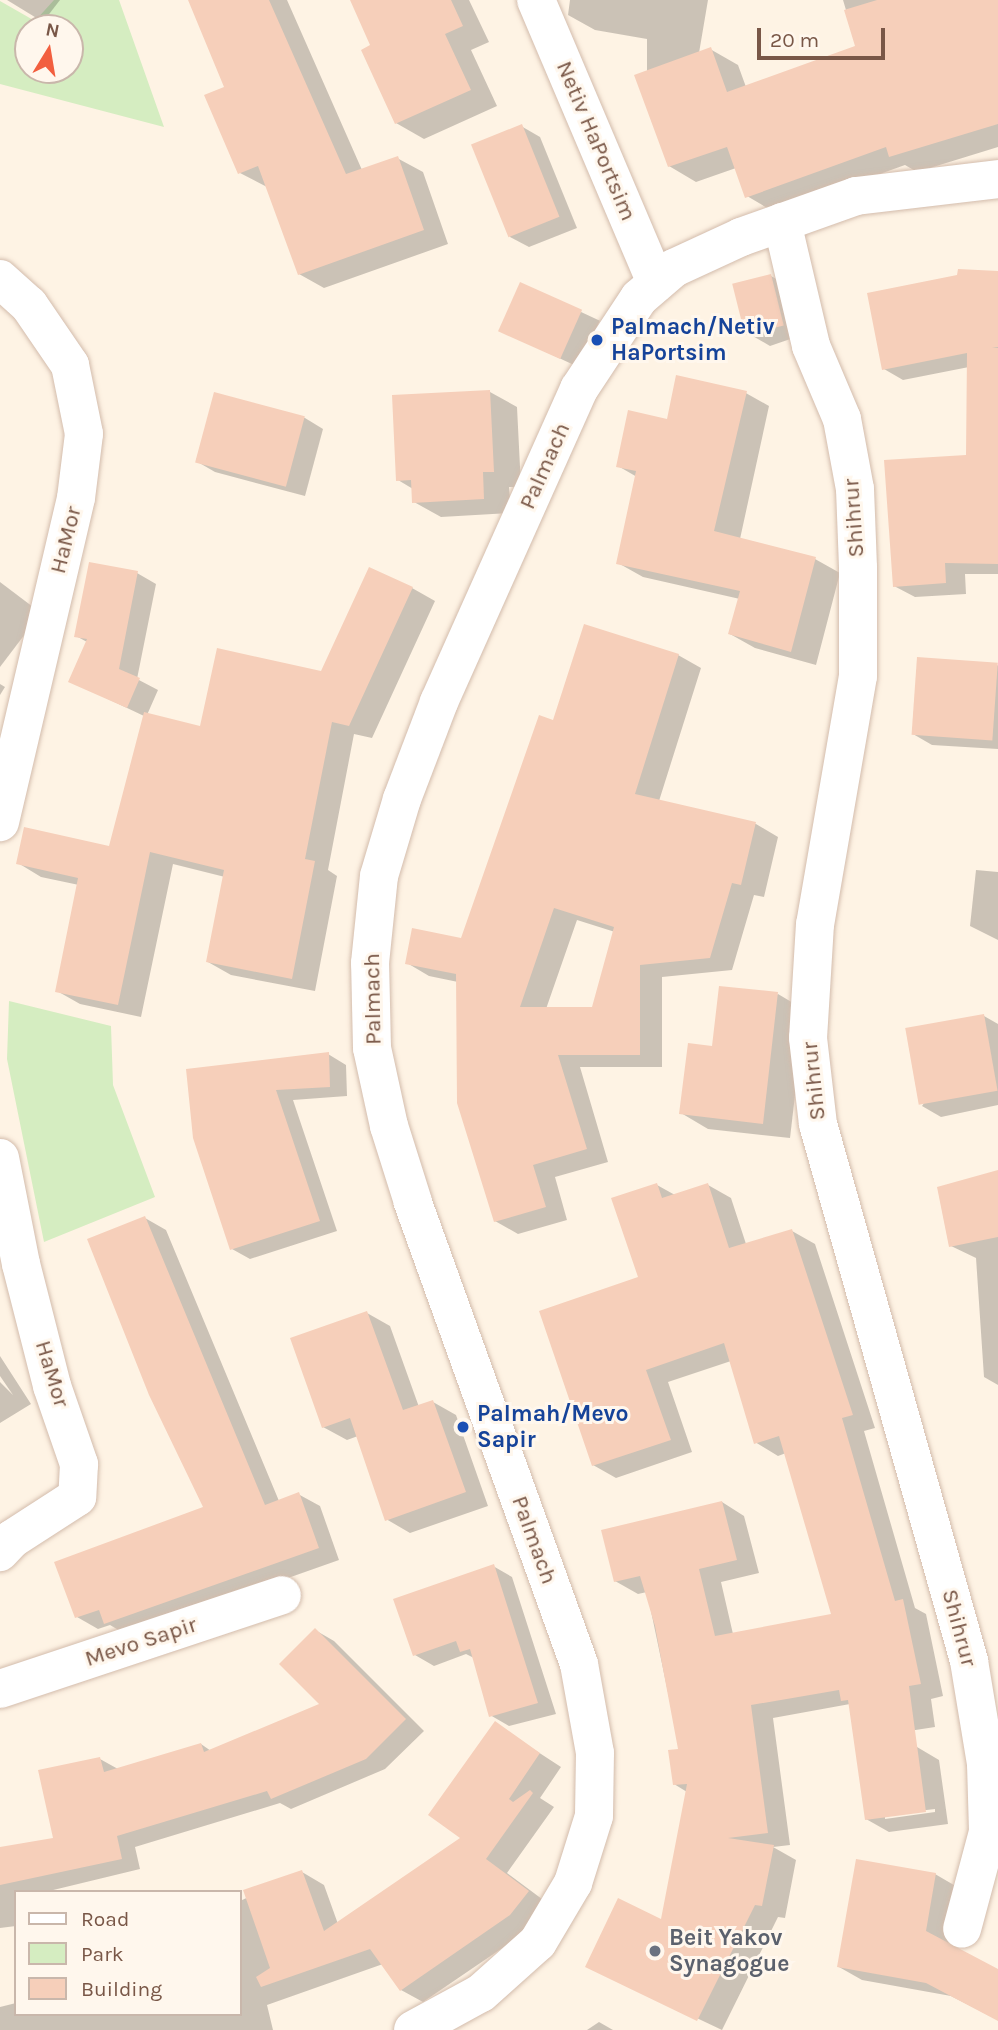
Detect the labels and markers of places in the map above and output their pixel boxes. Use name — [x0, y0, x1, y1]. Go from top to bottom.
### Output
place label: Palmach/Netiv HaPortsim — [611, 313, 775, 367]
marker: Palmach/Netiv HaPortsim — [589, 332, 605, 348]
place label: Palmah/Mevo Sapir — [477, 1400, 629, 1454]
marker: Palmah/Mevo Sapir — [455, 1419, 471, 1435]
place label: Beit Yakov Synagogue — [669, 1924, 789, 1978]
marker: Beit Yakov Synagogue — [647, 1943, 663, 1959]

